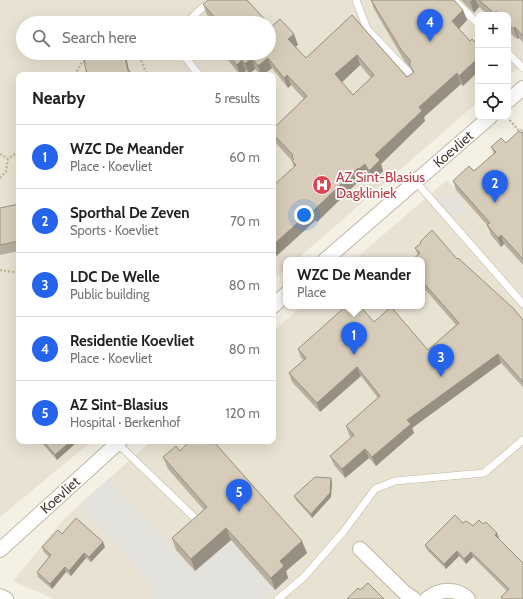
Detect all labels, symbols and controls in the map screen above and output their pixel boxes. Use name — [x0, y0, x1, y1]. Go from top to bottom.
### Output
pin: 4 — [417, 9, 443, 42]
map controls — [475, 12, 511, 120]
button: + — [475, 12, 511, 48]
search box — [16, 16, 276, 60]
icon: search — [30, 27, 52, 49]
text: Search here — [62, 29, 137, 47]
button: − — [475, 48, 511, 84]
button: locate — [475, 84, 511, 120]
text: Nearby — [32, 88, 85, 108]
text: 5 results — [214, 90, 260, 106]
street label: Koevliet — [429, 127, 477, 171]
text: WZC De Meander — [70, 140, 184, 158]
text: 1 — [43, 149, 47, 165]
text: 60 m — [229, 149, 260, 165]
text: Place · Koevliet — [70, 158, 152, 174]
place label: AZ Sint-Blasius Dagkliniek — [336, 168, 425, 202]
pin: 2 — [482, 170, 508, 203]
hospital icon: AZ Sint-Blasius Dagkliniek — [311, 174, 333, 196]
text: Sporthal De Zeven — [70, 204, 190, 222]
your location — [294, 205, 314, 225]
text: 2 — [42, 213, 48, 229]
text: 70 m — [230, 213, 260, 229]
text: Sports · Koevliet — [70, 222, 159, 238]
popup — [283, 257, 425, 309]
text: WZC De Meander — [297, 266, 411, 284]
text: LDC De Welle — [70, 268, 160, 286]
text: 3 — [41, 277, 49, 293]
text: 80 m — [229, 277, 260, 293]
text: Place — [297, 284, 326, 300]
text: Public building — [70, 286, 150, 302]
pin: 1 — [341, 322, 367, 355]
text: Residentie Koevliet — [70, 332, 194, 350]
text: 4 — [41, 341, 49, 357]
text: 80 m — [229, 341, 260, 357]
pin: 3 — [428, 344, 454, 377]
text: Place · Koevliet — [70, 350, 152, 366]
text: AZ Sint-Blasius — [70, 396, 168, 414]
text: 5 — [42, 405, 48, 421]
text: 120 m — [226, 405, 260, 421]
text: Hospital · Berkenhof — [70, 414, 181, 430]
street label: Koevliet — [36, 472, 84, 518]
pin: 5 — [226, 479, 252, 512]

